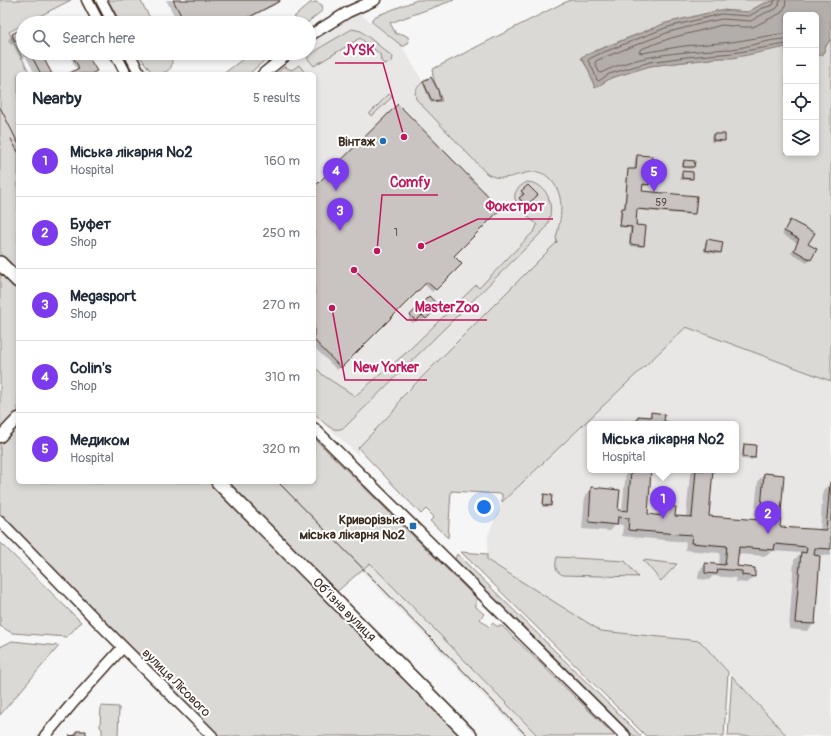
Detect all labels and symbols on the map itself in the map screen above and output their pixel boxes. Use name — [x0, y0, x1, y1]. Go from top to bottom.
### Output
callout: JYSK — [335, 37, 383, 63]
text: JYSK — [343, 42, 375, 59]
place label: Вінтаж — [338, 134, 376, 150]
marker: Вінтаж — [378, 136, 388, 146]
pin: 4 — [323, 158, 349, 191]
pin: 5 — [641, 159, 667, 192]
callout: Comfy — [382, 169, 438, 195]
text: Comfy — [390, 174, 430, 191]
callout: Фокстрот — [478, 193, 553, 219]
house number: 59 — [655, 196, 667, 209]
pin: 3 — [327, 198, 353, 231]
text: Фокстрот — [484, 198, 546, 215]
house number: 1 — [394, 226, 398, 239]
callout: MasterZoo — [407, 294, 487, 320]
text: MasterZoo — [415, 299, 480, 316]
callout: New Yorker — [345, 354, 427, 380]
text: New Yorker — [353, 359, 420, 376]
pin: 1 — [650, 486, 676, 519]
your location — [474, 497, 494, 517]
pin: 2 — [755, 501, 781, 534]
place label: Криворізька міська лікарня №2 — [299, 512, 405, 543]
marker: Криворізька міська лікарня №2 — [408, 521, 418, 531]
street label: Обʼїзна вулиця — [309, 574, 380, 645]
street label: вулиця Лісового — [139, 645, 214, 720]

